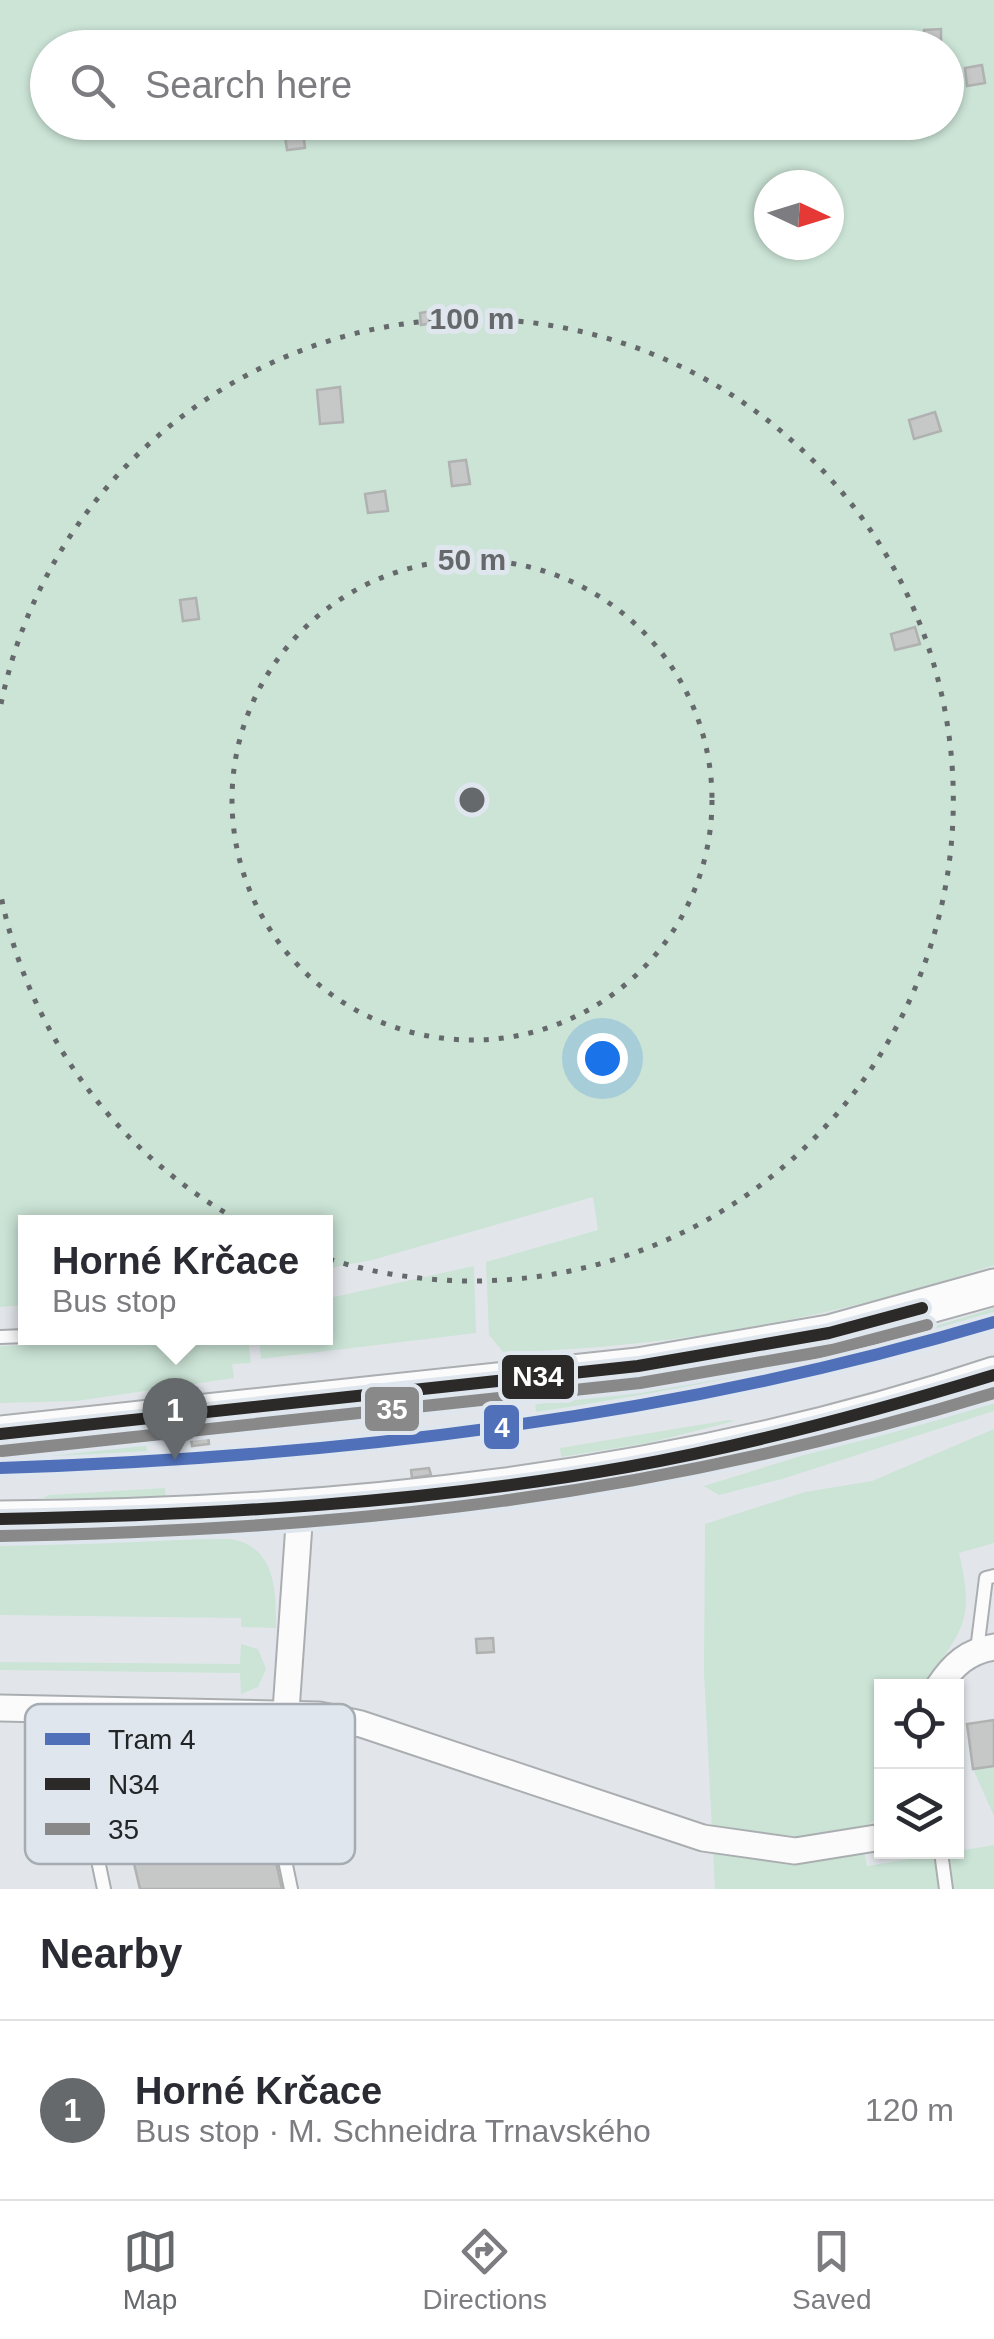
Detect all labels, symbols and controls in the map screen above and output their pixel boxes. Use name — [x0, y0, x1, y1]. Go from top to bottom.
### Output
search box — [30, 30, 964, 140]
icon: search — [65, 58, 120, 113]
text: Search here — [145, 64, 352, 106]
north arrow — [754, 170, 844, 260]
text: 100 m — [429, 302, 515, 335]
text: 50 m — [438, 543, 506, 576]
centre of rings — [454, 782, 490, 818]
your location — [577, 1033, 628, 1084]
popup — [18, 1215, 333, 1345]
text: Horné Krčace — [52, 1240, 299, 1282]
text: Bus stop — [52, 1283, 176, 1319]
line badge: N34 — [500, 1353, 576, 1401]
text: N34 — [512, 1361, 564, 1392]
pin: 1 — [142, 1378, 208, 1460]
line badge: 35 — [363, 1385, 421, 1433]
text: 35 — [376, 1394, 408, 1425]
line badge: 4 — [482, 1403, 521, 1451]
text: 4 — [494, 1412, 510, 1443]
map controls — [874, 1679, 964, 1859]
button: locate — [874, 1679, 964, 1769]
legend — [25, 1704, 355, 1864]
text: Tram 4 — [108, 1724, 196, 1755]
text: N34 — [108, 1769, 159, 1800]
button: layers — [874, 1769, 964, 1859]
text: 35 — [108, 1814, 139, 1845]
text: Nearby — [40, 1930, 182, 1977]
text: Horné Krčace — [135, 2070, 382, 2112]
text: 1 — [64, 2092, 81, 2128]
text: 120 m — [865, 2092, 954, 2128]
text: Bus stop · M. Schneidra Trnavského — [135, 2113, 651, 2149]
tab: Map — [123, 2224, 178, 2316]
tab: Directions — [423, 2224, 547, 2316]
tab: Saved — [792, 2224, 871, 2316]

